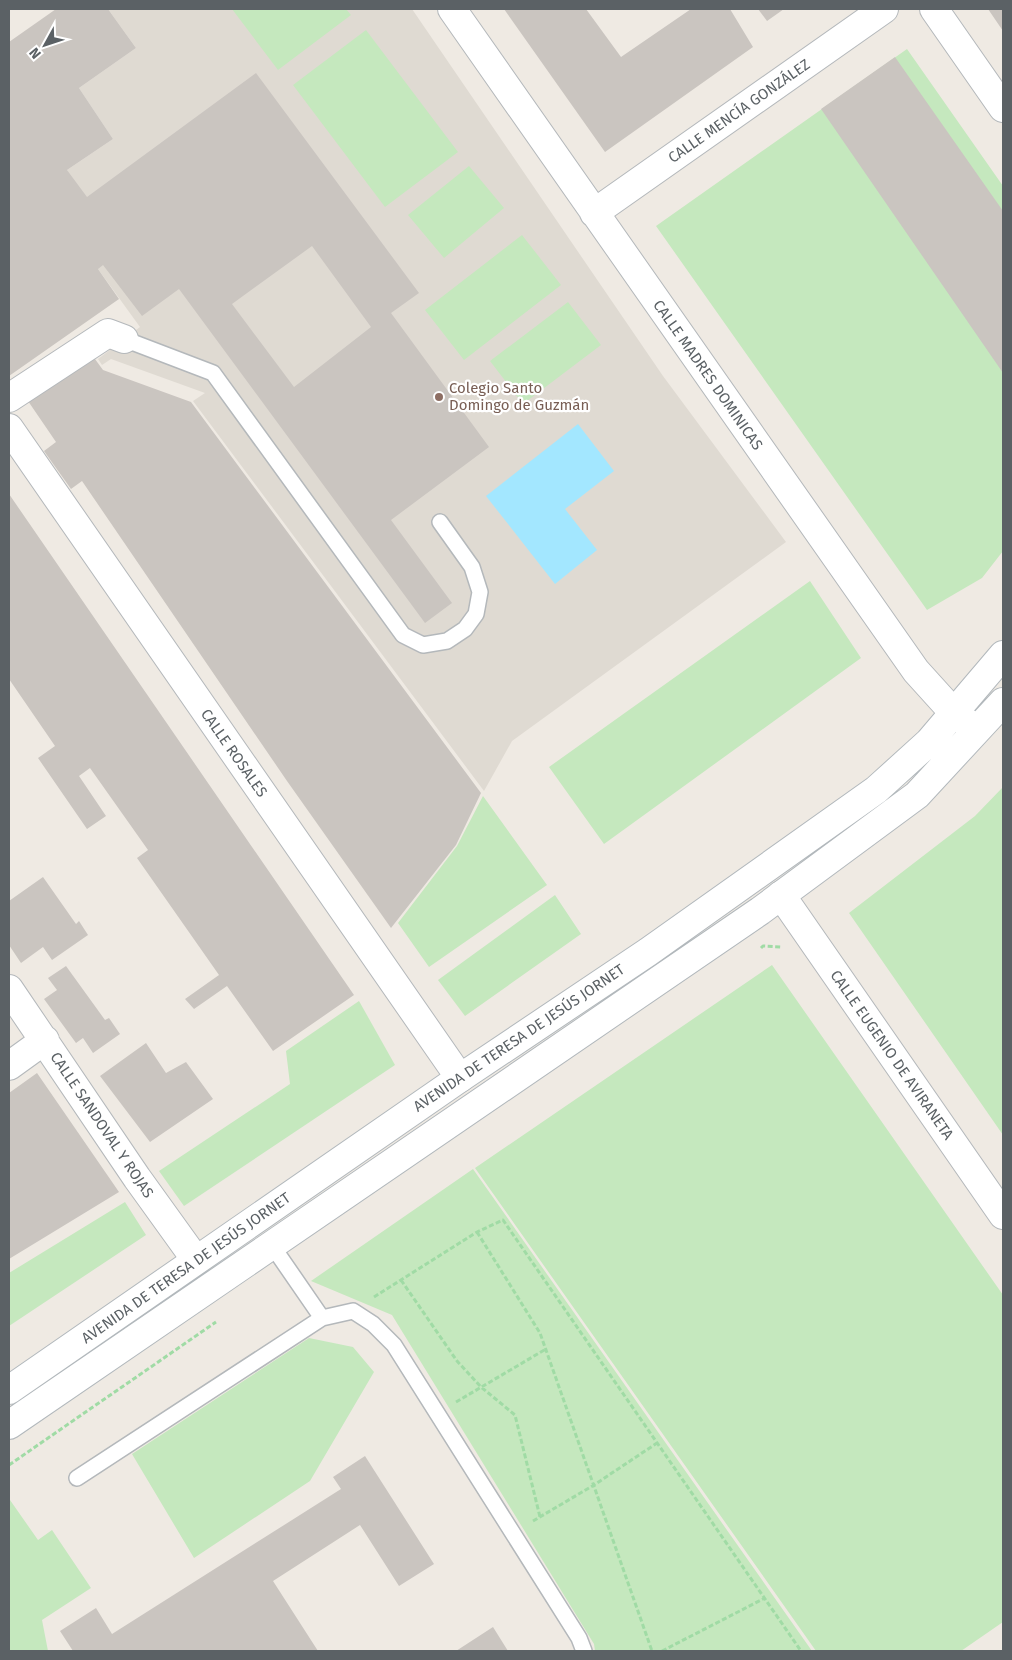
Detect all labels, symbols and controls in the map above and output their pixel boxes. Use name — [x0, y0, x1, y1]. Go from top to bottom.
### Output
north arrow — [20, 20, 70, 70]
text: N — [26, 44, 45, 62]
street label: CALLE MENCÍA GONZÁLEZ — [665, 55, 814, 167]
street label: CALLE MADRES DOMINICAS — [649, 297, 767, 453]
place label: Colegio Santo Domingo de Guzmán — [449, 379, 589, 414]
marker: Colegio Santo Domingo de Guzmán — [433, 391, 445, 403]
street label: CALLE ROSALES — [197, 705, 271, 801]
street label: AVENIDA DE TERESA DE JESÚS JORNET — [410, 960, 628, 1116]
street label: CALLE EUGENIO DE AVIRANETA — [826, 967, 958, 1144]
street label: CALLE SANDOVAL Y ROJAS — [47, 1049, 157, 1201]
street label: AVENIDA DE TERESA DE JESÚS JORNET — [78, 1189, 294, 1347]

